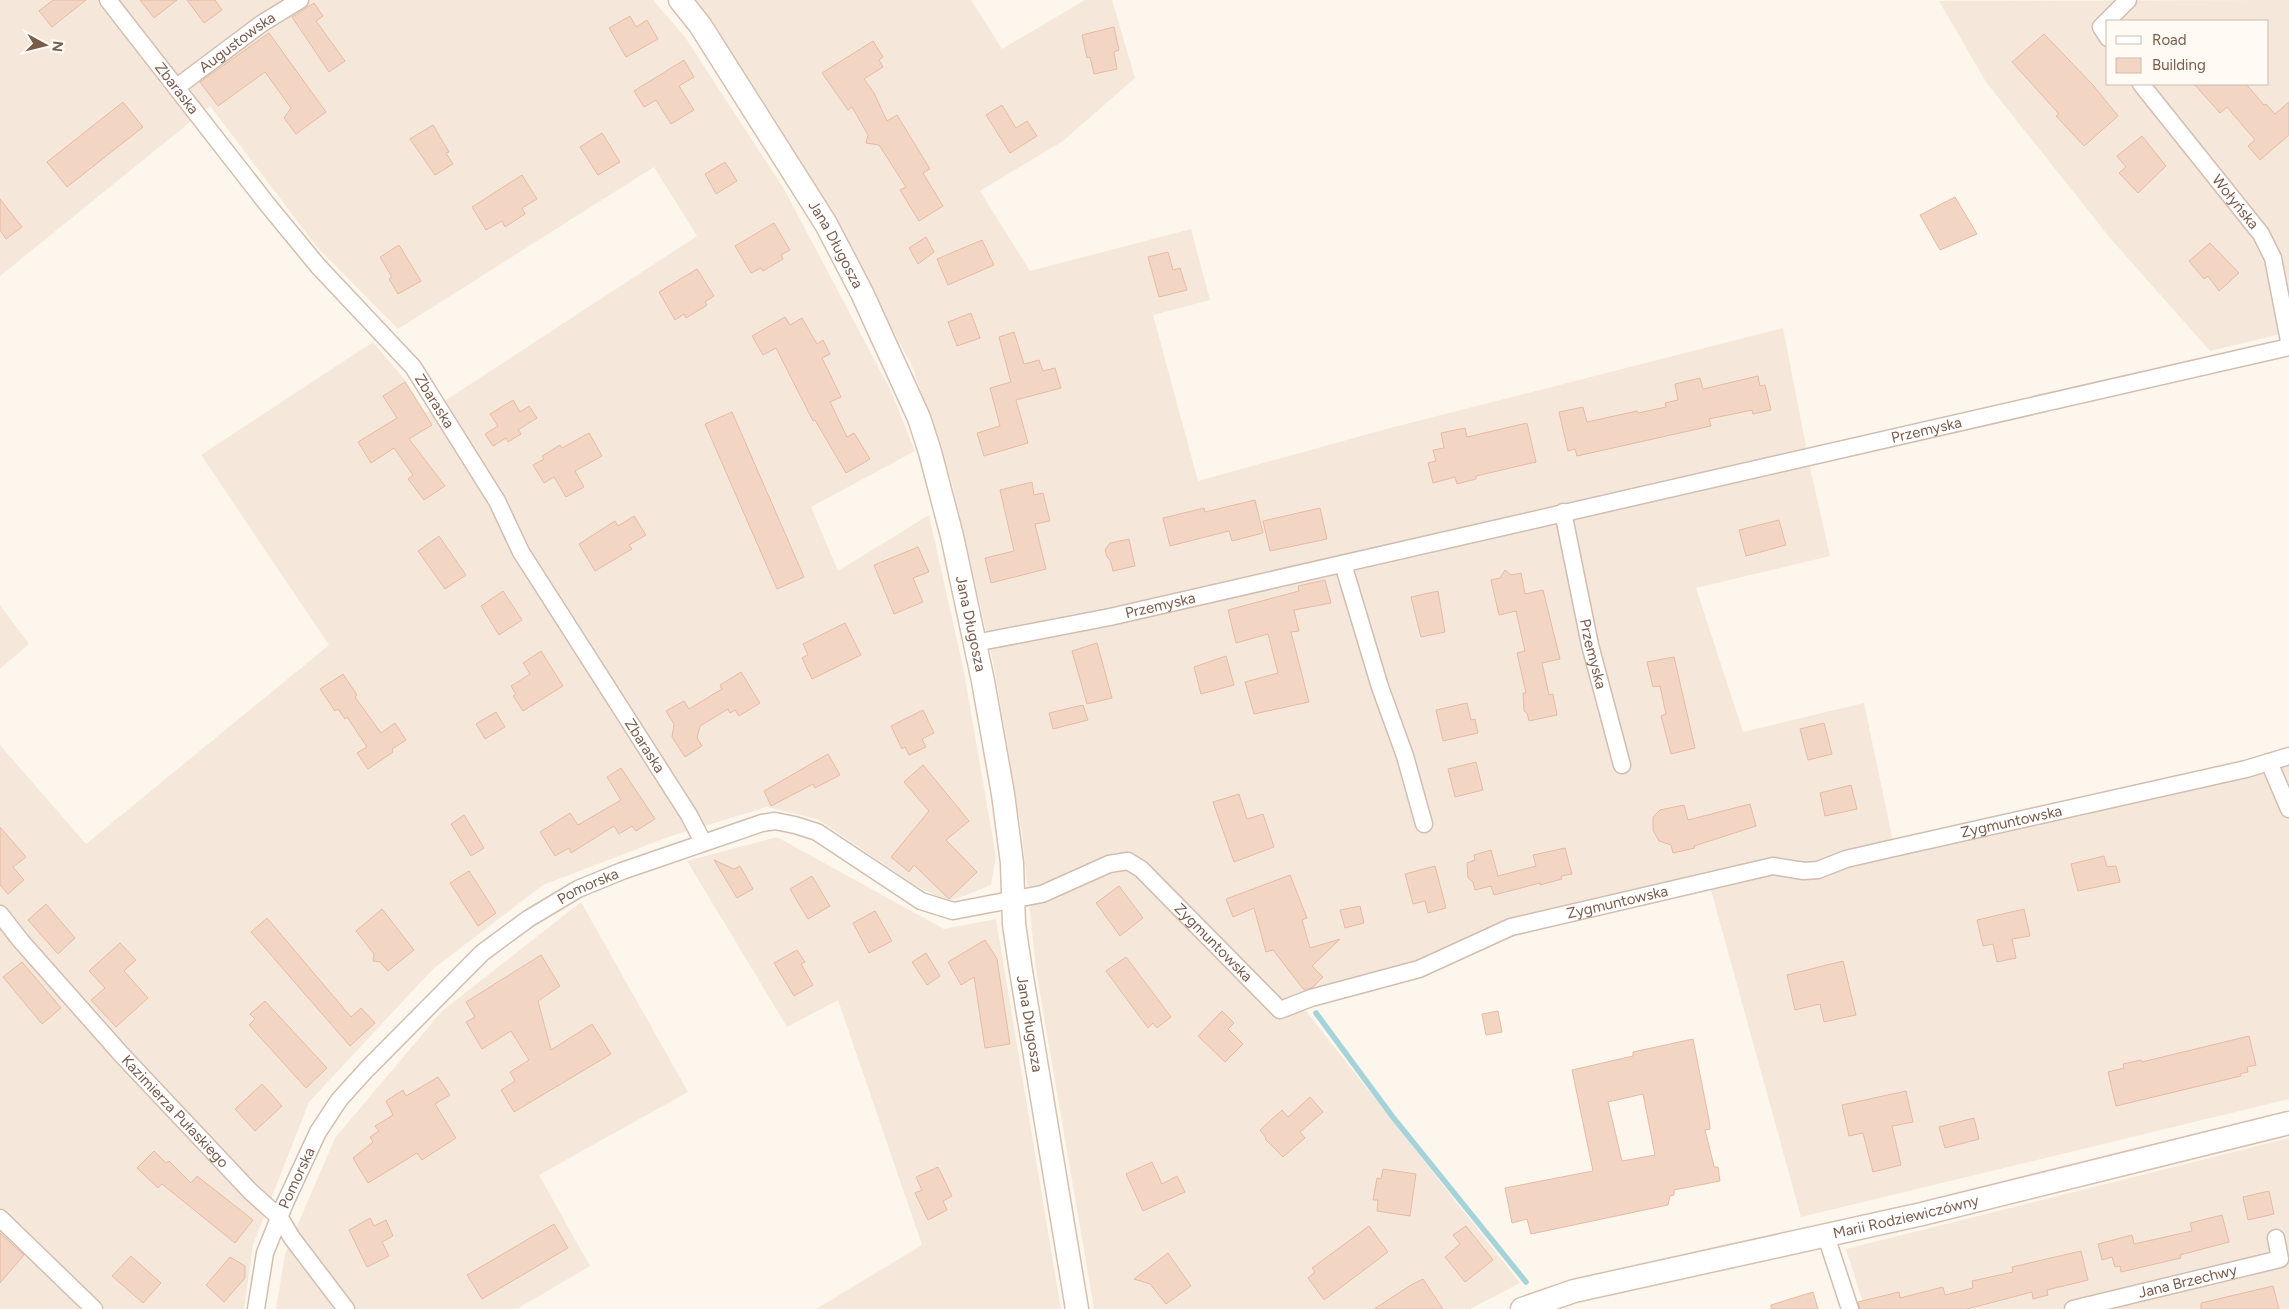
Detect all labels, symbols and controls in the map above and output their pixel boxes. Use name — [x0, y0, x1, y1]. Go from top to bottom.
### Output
street label: Augustowska — [195, 8, 279, 76]
north arrow — [20, 20, 70, 70]
legend — [2106, 20, 2269, 85]
text: Road — [2152, 31, 2187, 49]
text: N — [48, 40, 67, 53]
text: Building — [2152, 56, 2206, 74]
street label: Zbaraska — [151, 59, 203, 118]
street label: Wołyńska — [2208, 171, 2263, 233]
street label: Jana Długosza — [804, 197, 867, 291]
street label: Zbaraska — [411, 371, 458, 432]
street label: Przemyska — [1889, 413, 1963, 447]
street label: Jana Długosza — [952, 574, 990, 673]
street label: Przemyska — [1123, 589, 1197, 622]
street label: Przemyska — [1576, 617, 1610, 691]
street label: Zbaraska — [621, 715, 669, 776]
street label: Zygmuntowska — [1959, 802, 2064, 842]
street label: Pomorska — [554, 864, 621, 908]
street label: Zygmuntowska — [1565, 882, 1670, 923]
street label: Zygmuntowska — [1171, 899, 1256, 986]
street label: Jana Długosza — [1013, 974, 1047, 1073]
street label: Kazimierza Pułaskiego — [118, 1051, 233, 1172]
street label: Pomorska — [275, 1145, 319, 1211]
street label: Marii Rodziewiczówny — [1831, 1191, 1981, 1242]
street label: Jana Brzechwy — [2136, 1261, 2239, 1302]

